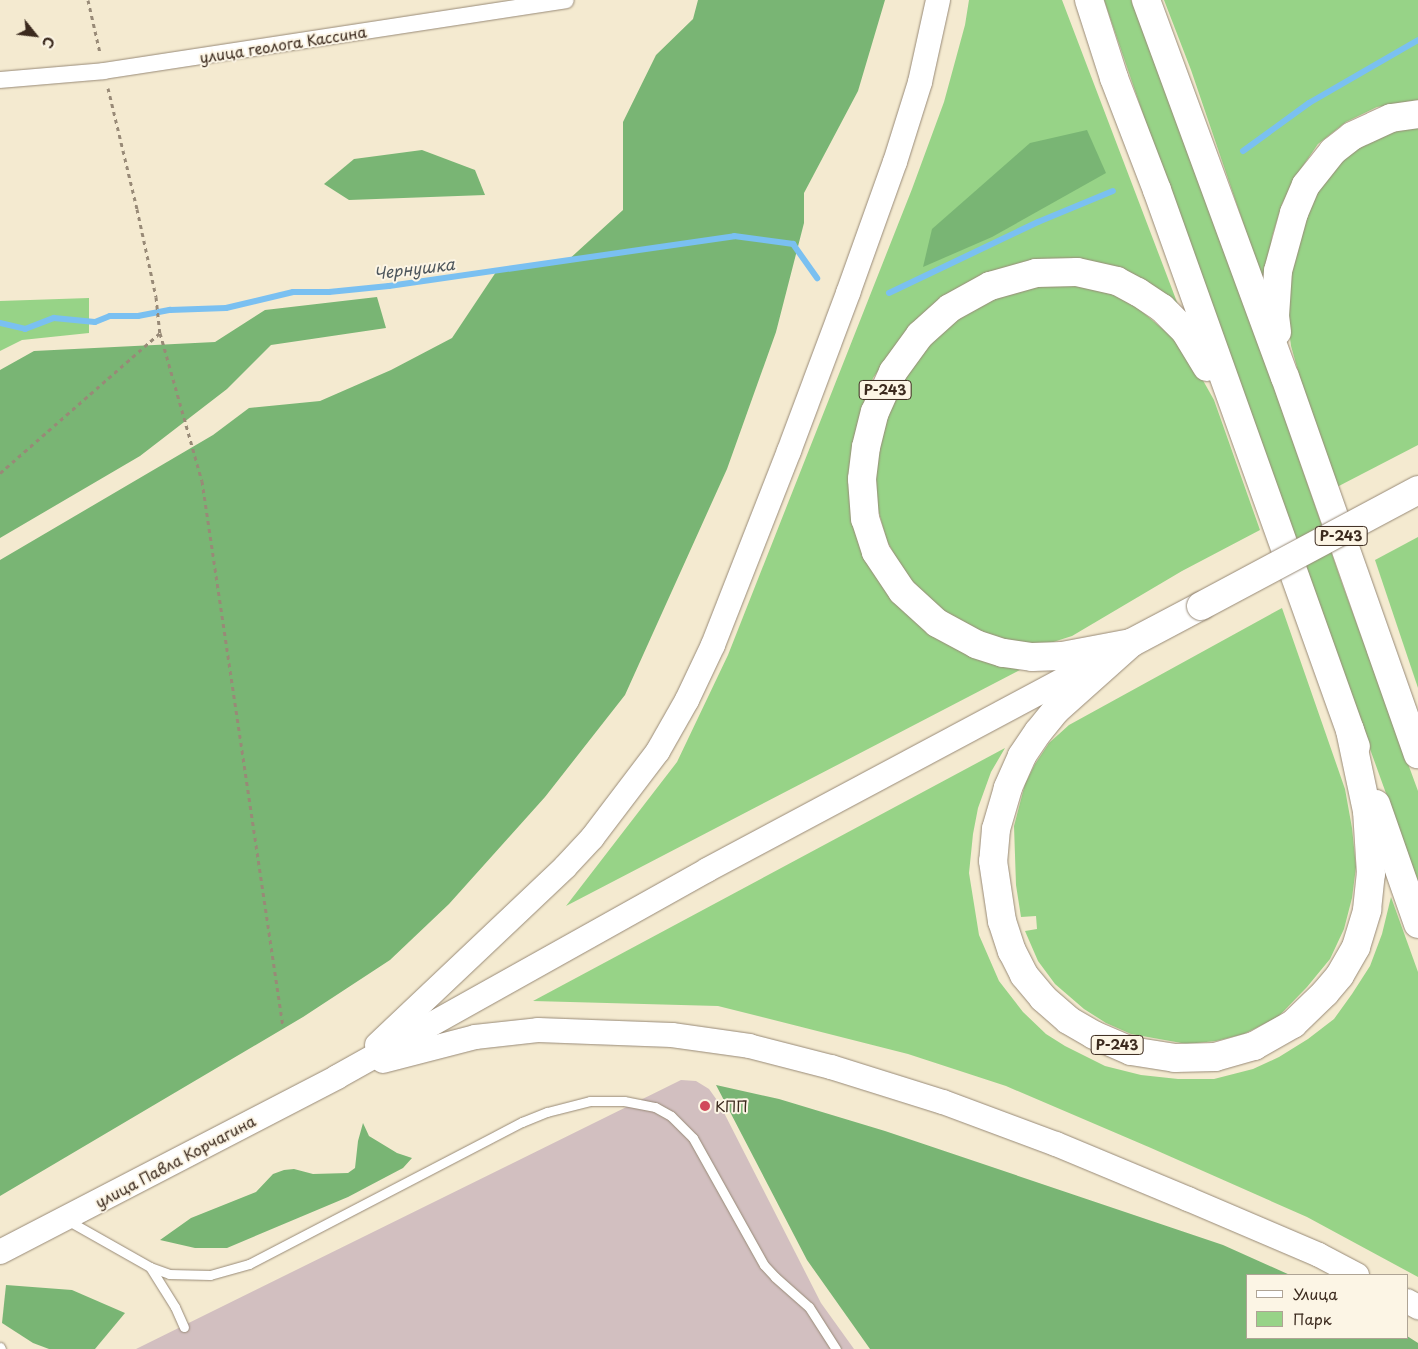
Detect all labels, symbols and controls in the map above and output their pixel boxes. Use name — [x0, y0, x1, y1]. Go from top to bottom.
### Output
north arrow — [10, 10, 60, 60]
street label: улица геолога Кассина — [198, 22, 368, 66]
text: С — [37, 33, 60, 52]
water label: Чернушка — [372, 254, 456, 282]
road number: Р-243 — [858, 378, 912, 402]
road number: Р-243 — [1314, 524, 1368, 548]
road number: Р-243 — [1090, 1034, 1144, 1056]
place label: КПП — [715, 1097, 748, 1115]
marker: КПП — [699, 1100, 711, 1112]
street label: улица Павла Корчагина — [91, 1111, 259, 1211]
legend — [1246, 1274, 1408, 1339]
text: Улица — [1293, 1282, 1338, 1305]
text: Парк — [1293, 1307, 1332, 1330]

